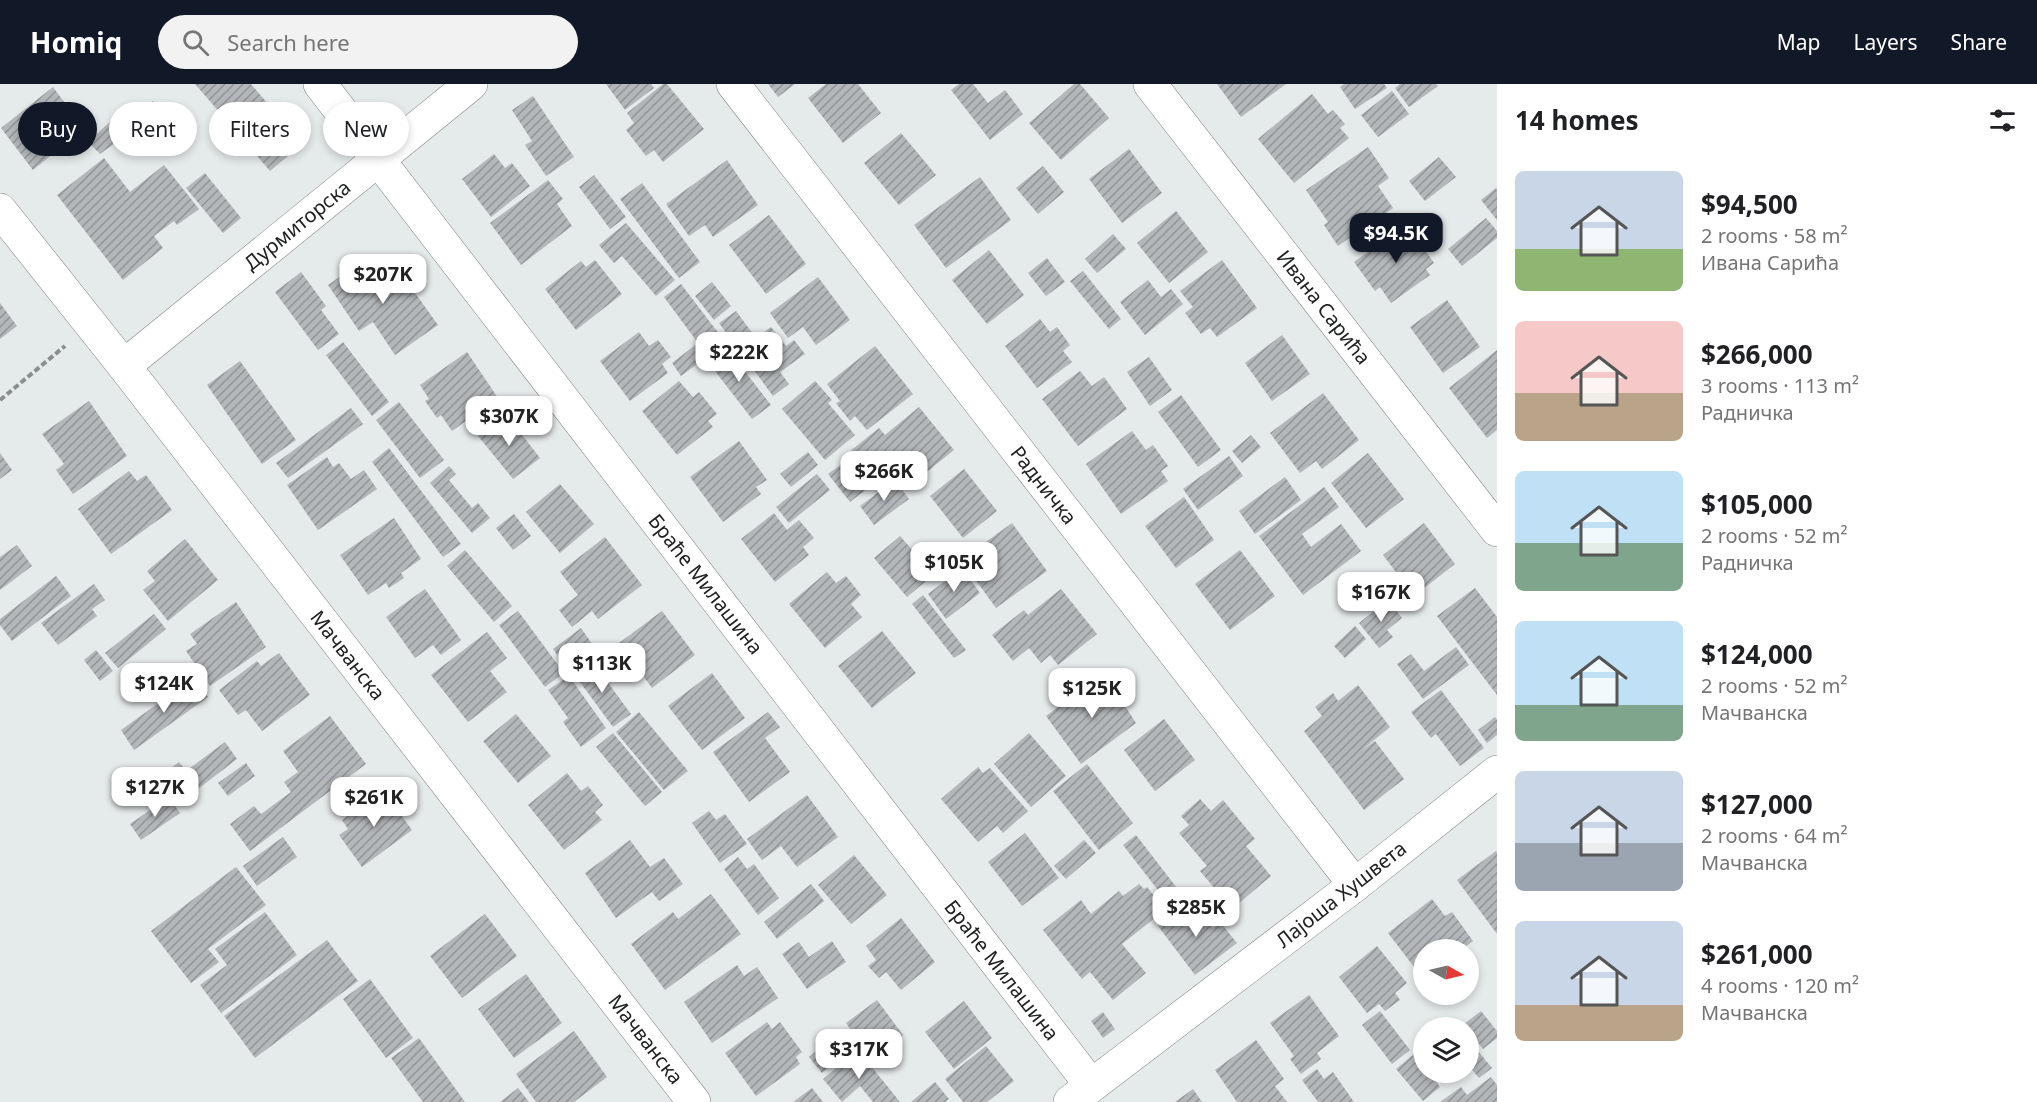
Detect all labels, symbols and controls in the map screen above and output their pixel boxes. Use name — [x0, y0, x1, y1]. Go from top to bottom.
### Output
search box — [158, 15, 578, 69]
text: Homiq — [30, 23, 122, 61]
icon: search — [179, 26, 212, 59]
text: Search here — [227, 27, 350, 57]
text: Map — [1777, 28, 1821, 56]
text: Layers — [1854, 28, 1918, 56]
text: Share — [1951, 28, 2007, 56]
chip: Buy — [18, 102, 97, 156]
chip: Rent — [109, 102, 197, 156]
chip: Filters — [209, 102, 311, 156]
chip: New — [323, 102, 409, 156]
text: 14 homes — [1515, 102, 1639, 138]
icon: filters — [1986, 104, 2019, 137]
street label: Дурмиторска — [238, 174, 356, 276]
text: $94,500 — [1701, 186, 1798, 222]
icon: home — [1563, 195, 1635, 267]
pin: $94.5K — [1347, 213, 1445, 264]
text: $94.5K — [1364, 219, 1428, 246]
text: 2 rooms · 58 m² — [1701, 222, 1848, 249]
street label: Ивана Сарића — [1271, 244, 1377, 370]
text: Ивана Сарића — [1701, 249, 1839, 276]
pin: $207K — [341, 254, 425, 305]
text: $207K — [353, 260, 413, 287]
pin: $222K — [697, 332, 781, 383]
text: $266,000 — [1701, 336, 1813, 372]
text: $222K — [709, 338, 769, 365]
icon: home — [1563, 345, 1635, 417]
text: 3 rooms · 113 m² — [1701, 372, 1859, 399]
pin: $307K — [467, 396, 551, 447]
text: Радничка — [1701, 399, 1794, 426]
text: $307K — [479, 402, 539, 429]
street label: Радничка — [1005, 440, 1083, 530]
pin: $266K — [842, 451, 926, 502]
text: $266K — [854, 457, 914, 484]
text: $105,000 — [1701, 486, 1813, 522]
icon: home — [1563, 495, 1635, 567]
street label: Браће Милашина — [643, 508, 769, 660]
text: 2 rooms · 52 m² — [1701, 522, 1848, 549]
pin: $105K — [912, 542, 996, 593]
text: $105K — [924, 548, 984, 575]
text: Радничка — [1701, 549, 1794, 576]
pin: $167K — [1339, 572, 1423, 623]
text: $167K — [1351, 578, 1411, 605]
street label: Мачванска — [304, 605, 392, 705]
text: $124,000 — [1701, 636, 1813, 672]
pin: $113K — [560, 643, 644, 694]
icon: home — [1563, 645, 1635, 717]
text: $113K — [572, 649, 632, 676]
pin: $124K — [122, 663, 206, 714]
pin: $125K — [1050, 668, 1134, 719]
text: $124K — [134, 669, 194, 696]
text: 2 rooms · 52 m² — [1701, 672, 1848, 699]
text: $125K — [1062, 674, 1122, 701]
text: Мачванска — [1701, 699, 1808, 726]
pin: $127K — [113, 767, 197, 818]
text: $127K — [125, 773, 185, 800]
pin: $261K — [332, 777, 416, 828]
text: $261K — [344, 783, 404, 810]
text: $127,000 — [1701, 786, 1813, 822]
icon: home — [1563, 795, 1635, 867]
text: 2 rooms · 64 m² — [1701, 822, 1848, 849]
street label: Лајоша Хушвета — [1270, 835, 1412, 953]
text: Мачванска — [1701, 849, 1808, 876]
pin: $285K — [1154, 887, 1238, 938]
text: $285K — [1166, 893, 1226, 920]
street label: Браће Милашина — [939, 894, 1065, 1046]
text: $261,000 — [1701, 936, 1813, 972]
north arrow — [1413, 939, 1479, 1005]
map controls — [1413, 939, 1479, 1083]
icon: home — [1563, 945, 1635, 1017]
text: 4 rooms · 120 m² — [1701, 972, 1859, 999]
street label: Мачванска — [602, 989, 690, 1089]
text: Мачванска — [1701, 999, 1808, 1026]
button: layers — [1413, 1017, 1479, 1083]
pin: $317K — [817, 1029, 901, 1080]
text: $317K — [829, 1035, 889, 1062]

